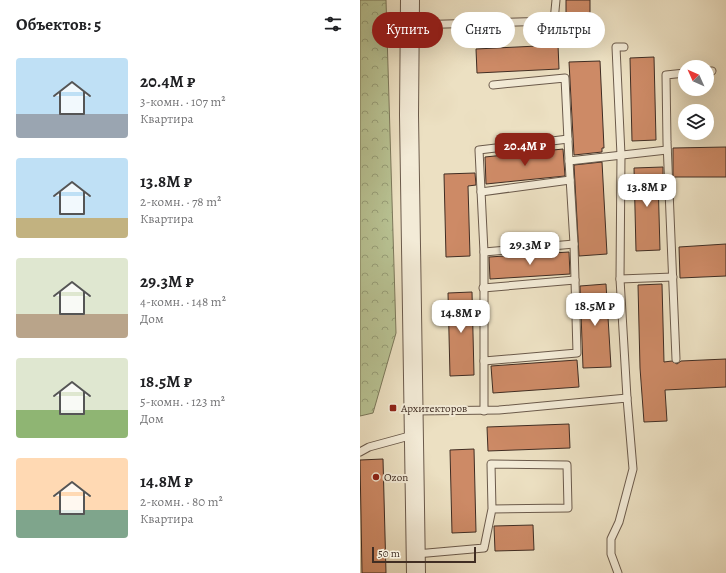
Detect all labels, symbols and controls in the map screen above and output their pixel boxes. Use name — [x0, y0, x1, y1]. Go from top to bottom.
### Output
chip: Купить — [372, 12, 443, 48]
chip: Снять — [451, 12, 515, 48]
chip: Фильтры — [523, 12, 605, 48]
text: Объектов: 5 — [16, 13, 101, 36]
icon: filters — [322, 13, 344, 35]
north arrow — [678, 60, 714, 96]
map controls — [678, 60, 714, 140]
text: 20.4M ₽ — [140, 70, 195, 93]
icon: home — [48, 74, 96, 122]
text: 3-комн. · 107 m² — [140, 93, 226, 110]
button: layers — [678, 104, 714, 140]
text: Квартира — [140, 110, 194, 127]
pin: 20.4M ₽ — [488, 133, 562, 167]
text: 20.4M ₽ — [504, 137, 546, 154]
text: 13.8M ₽ — [140, 170, 192, 193]
icon: home — [48, 174, 96, 222]
pin: 13.8M ₽ — [610, 174, 684, 208]
text: 13.8M ₽ — [627, 178, 667, 195]
text: 2-комн. · 78 m² — [140, 193, 221, 210]
text: Квартира — [140, 210, 194, 227]
pin: 29.3M ₽ — [493, 232, 567, 266]
text: 29.3M ₽ — [509, 236, 551, 253]
text: 29.3M ₽ — [140, 270, 194, 293]
icon: home — [48, 274, 96, 322]
text: 4-комн. · 148 m² — [140, 293, 226, 310]
pin: 18.5M ₽ — [558, 293, 632, 327]
text: 18.5M ₽ — [575, 297, 615, 314]
pin: 14.8M ₽ — [424, 300, 498, 334]
text: 14.8M ₽ — [441, 304, 481, 321]
text: Дом — [140, 310, 164, 327]
text: 18.5M ₽ — [140, 370, 192, 393]
icon: home — [48, 374, 96, 422]
text: 5-комн. · 123 m² — [140, 393, 225, 410]
place label: Архитекторов — [400, 401, 467, 416]
marker: Архитекторов — [388, 403, 398, 413]
text: Дом — [140, 410, 164, 427]
text: 14.8M ₽ — [140, 470, 193, 493]
place label: Ozon — [384, 470, 408, 485]
marker: Ozon — [371, 472, 381, 482]
icon: home — [48, 474, 96, 522]
text: 2-комн. · 80 m² — [140, 493, 223, 510]
text: Квартира — [140, 510, 194, 527]
scale bar — [372, 545, 476, 564]
text: 50 m — [378, 546, 400, 561]

